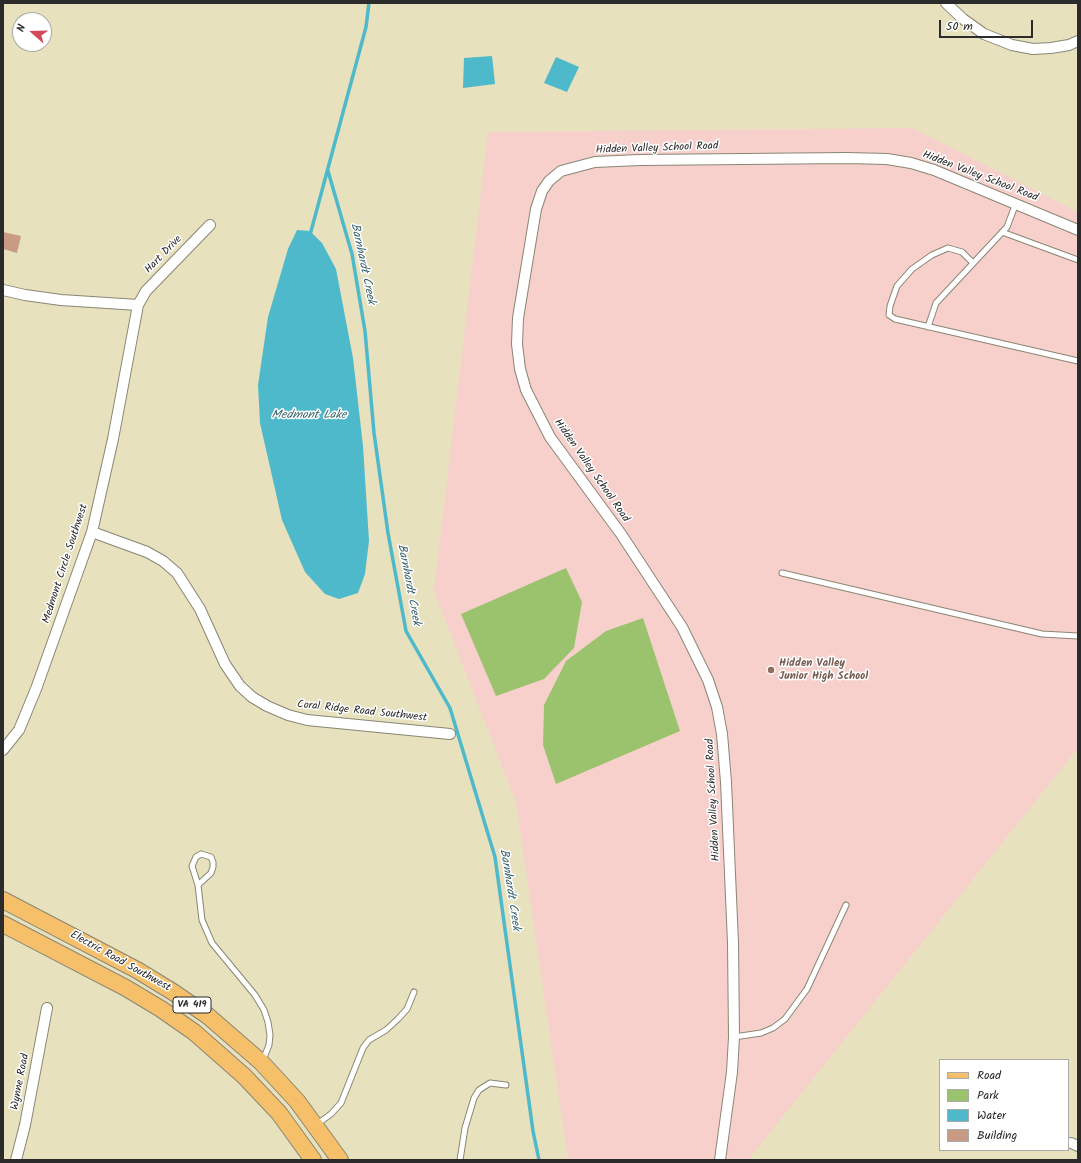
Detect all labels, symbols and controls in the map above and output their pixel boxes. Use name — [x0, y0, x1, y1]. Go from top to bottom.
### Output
north arrow — [12, 12, 52, 52]
scale bar — [941, 12, 1035, 38]
text: 50 m — [946, 17, 973, 36]
text: N — [12, 22, 31, 35]
street label: Hidden Valley School Road — [595, 140, 719, 158]
street label: Hidden Valley School Road — [920, 149, 1040, 205]
water label: Barnhardt Creek — [346, 222, 378, 306]
street label: Hart Drive — [143, 233, 185, 277]
water label: Medmont Lake — [272, 409, 346, 423]
street label: Hidden Valley School Road — [550, 417, 632, 525]
street label: Medmont Circle Southwest — [40, 503, 92, 625]
water label: Barnhardt Creek — [393, 543, 423, 627]
place label: Hidden Valley Junior High School — [779, 657, 868, 683]
marker: Hidden Valley Junior High School — [766, 665, 776, 675]
street label: Coral Ridge Road Southwest — [296, 699, 428, 725]
street label: Hidden Valley School Road — [704, 738, 724, 862]
water label: Barnhardt Creek — [495, 848, 523, 932]
street label: Electric Road Southwest — [67, 929, 173, 995]
road number: VA 419 — [173, 997, 211, 1013]
street label: Wynne Road — [9, 1053, 33, 1111]
legend — [939, 1059, 1069, 1151]
text: Road — [977, 1066, 1001, 1085]
text: Park — [977, 1086, 999, 1105]
text: Water — [977, 1106, 1006, 1125]
text: Building — [977, 1126, 1017, 1145]

